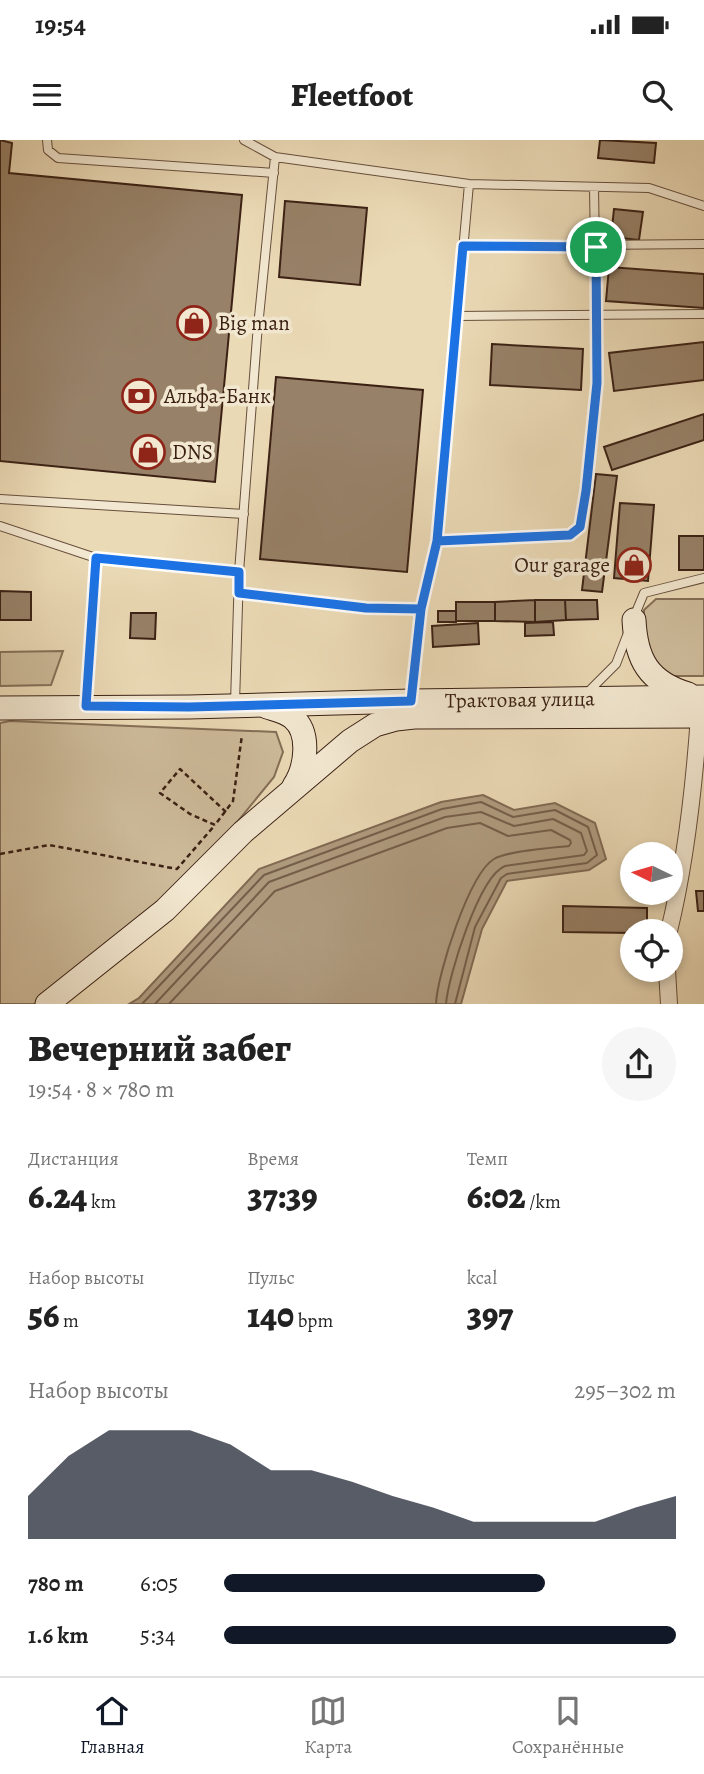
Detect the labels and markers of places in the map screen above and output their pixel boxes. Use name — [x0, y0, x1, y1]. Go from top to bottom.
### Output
pin — [566, 217, 626, 277]
shop icon: Big man — [175, 304, 213, 342]
place label: Big man — [218, 309, 290, 337]
bank icon: Альфа-Банк — [120, 377, 158, 415]
place label: Альфа-Банк — [163, 382, 271, 410]
shop icon: DNS — [129, 433, 167, 471]
place label: DNS — [172, 438, 213, 466]
shop icon: Our garage — [615, 546, 653, 584]
place label: Our garage — [514, 551, 610, 579]

